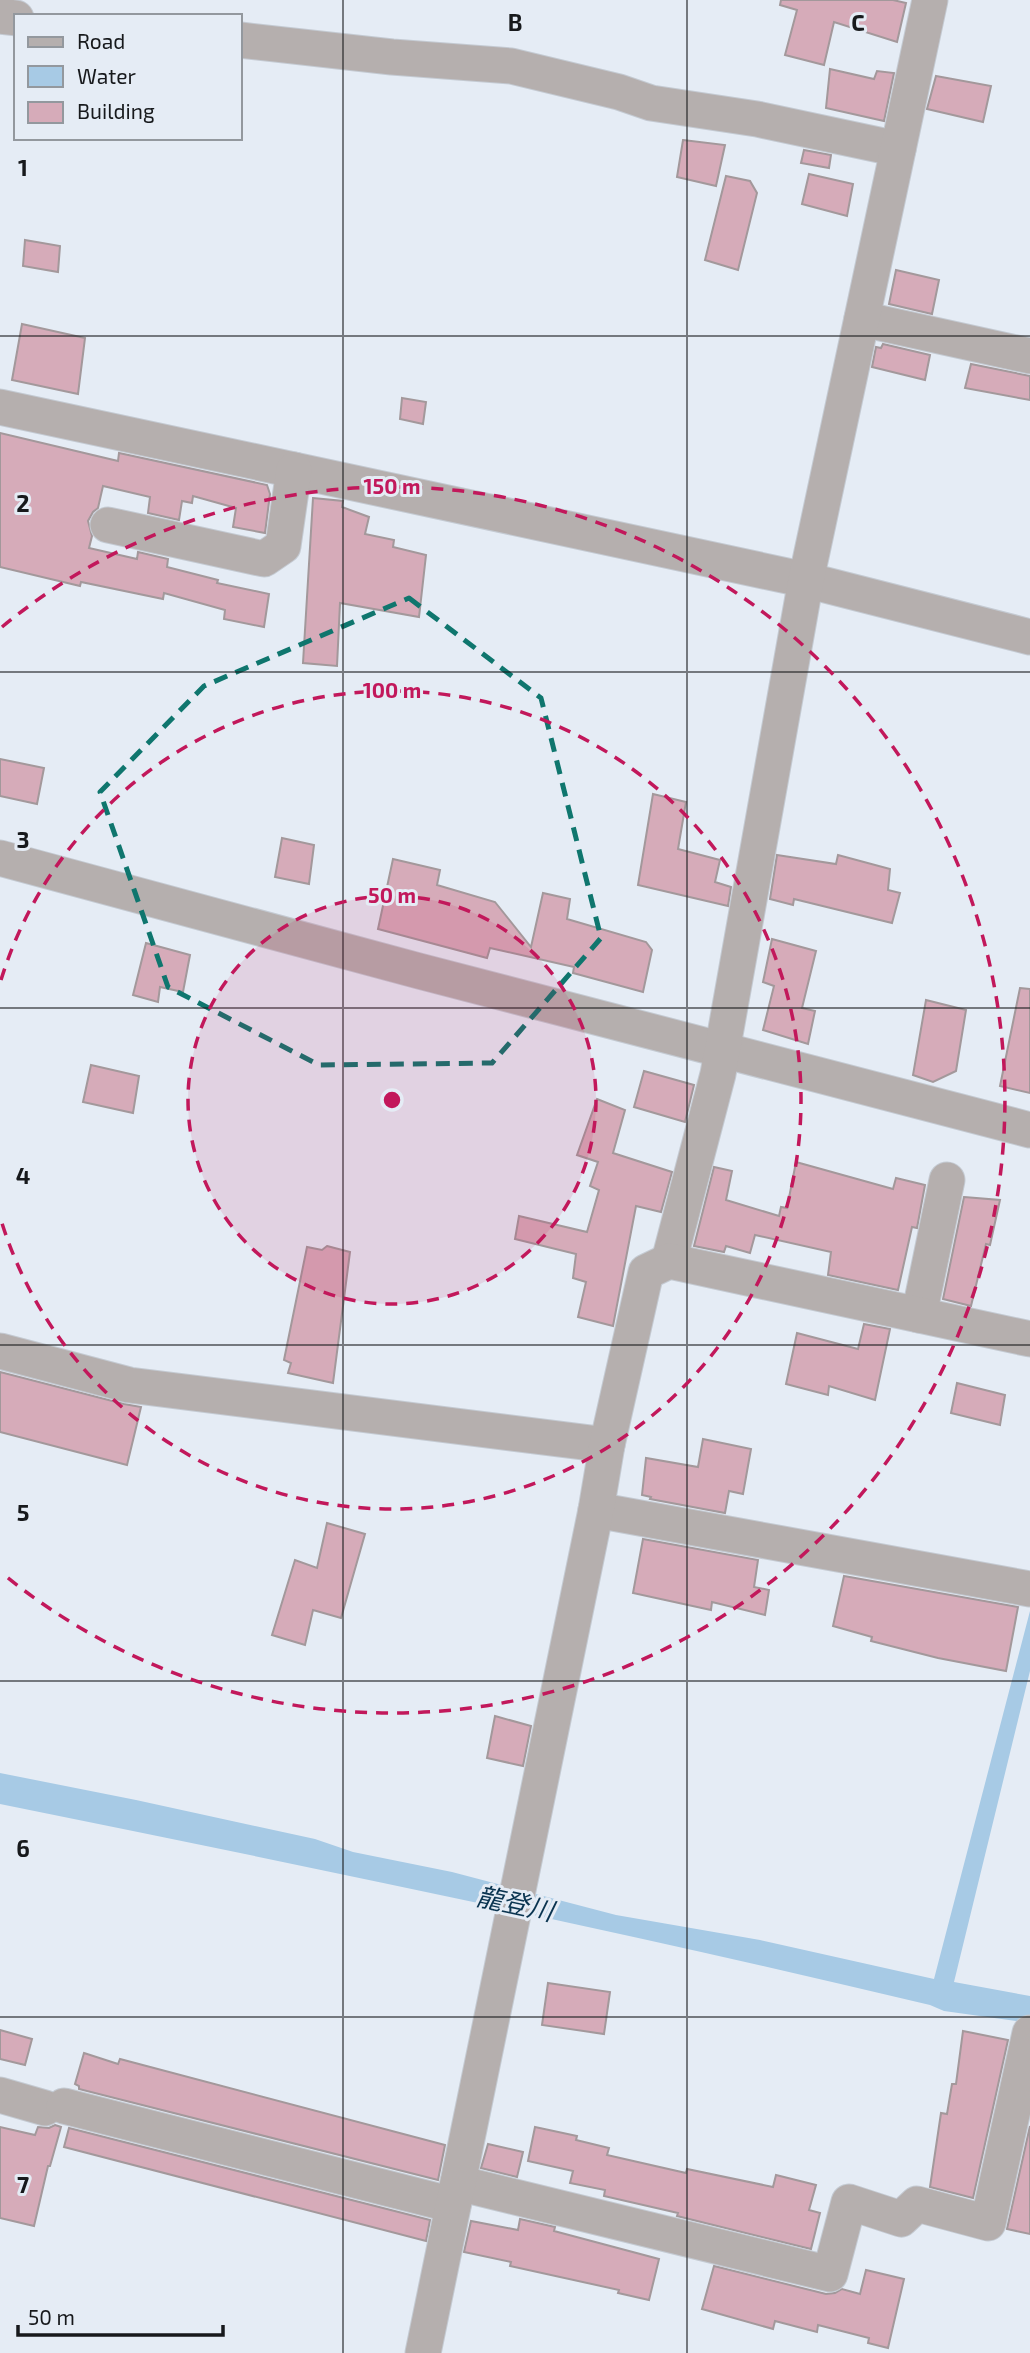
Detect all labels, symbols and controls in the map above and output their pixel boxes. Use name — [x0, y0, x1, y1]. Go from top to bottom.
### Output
text: B — [508, 8, 522, 36]
text: C — [851, 8, 865, 36]
legend — [14, 14, 242, 140]
text: Road — [77, 28, 125, 53]
text: Water — [77, 63, 136, 88]
text: Building — [77, 98, 155, 123]
text: 1 — [18, 153, 28, 181]
text: 150 m — [364, 473, 420, 498]
text: 2 — [16, 489, 30, 517]
text: 100 m — [363, 677, 421, 702]
text: 3 — [16, 825, 30, 853]
text: 50 m — [368, 882, 416, 907]
centre of rings — [380, 1088, 404, 1112]
text: 4 — [16, 1161, 30, 1189]
text: 5 — [17, 1498, 29, 1526]
text: 6 — [16, 1834, 30, 1862]
water label: 龍登川 — [474, 1879, 560, 1926]
text: 7 — [17, 2170, 29, 2198]
scale bar — [18, 2294, 222, 2338]
text: 50 m — [28, 2304, 75, 2329]

